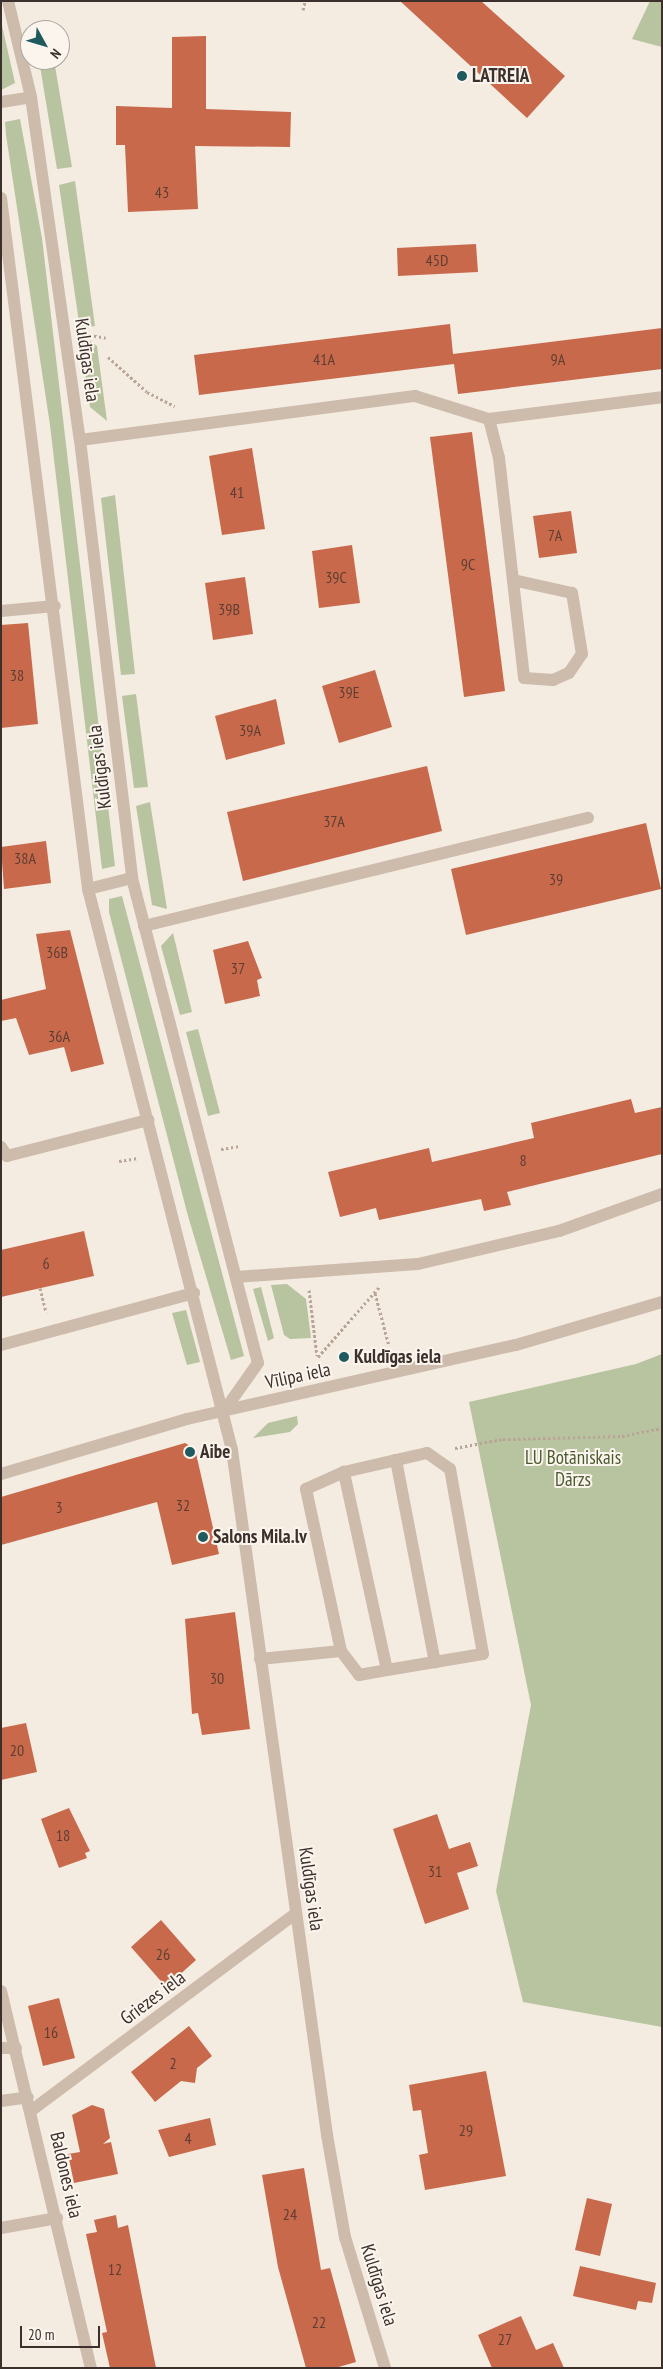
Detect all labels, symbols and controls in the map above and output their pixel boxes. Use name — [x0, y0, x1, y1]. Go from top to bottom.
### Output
north arrow — [20, 20, 70, 70]
text: N — [47, 45, 65, 62]
place label: LATREIA — [472, 65, 529, 87]
marker: LATREIA — [456, 70, 468, 82]
house number: 43 — [155, 182, 169, 202]
house number: 45D — [426, 250, 448, 270]
street label: Kuldīgas iela — [70, 317, 104, 403]
house number: 41A — [313, 349, 335, 369]
house number: 9A — [551, 349, 565, 369]
house number: 41 — [230, 482, 244, 502]
house number: 7A — [548, 525, 562, 545]
house number: 9C — [461, 554, 475, 574]
house number: 39C — [325, 567, 347, 587]
house number: 39B — [218, 599, 240, 619]
house number: 38 — [10, 665, 24, 685]
house number: 39E — [338, 682, 360, 702]
house number: 39A — [239, 720, 261, 740]
street label: Kuldīgas iela — [84, 724, 116, 810]
house number: 37A — [323, 811, 345, 831]
house number: 38A — [14, 848, 36, 868]
house number: 39 — [549, 869, 563, 889]
house number: 36B — [46, 942, 68, 962]
house number: 37 — [231, 958, 245, 978]
house number: 36A — [48, 1026, 70, 1046]
house number: 8 — [519, 1150, 527, 1170]
house number: 6 — [42, 1253, 50, 1273]
place label: Kuldīgas iela — [354, 1346, 441, 1368]
marker: Kuldīgas iela — [338, 1351, 350, 1363]
street label: Vīlipa iela — [263, 1358, 333, 1394]
place label: Aibe — [200, 1441, 230, 1463]
marker: Aibe — [184, 1446, 196, 1458]
park label: LU Botāniskais Dārzs — [525, 1447, 621, 1491]
house number: 32 — [176, 1495, 190, 1515]
house number: 3 — [55, 1497, 63, 1517]
place label: Salons Mila.lv — [213, 1526, 307, 1548]
marker: Salons Mila.lv — [197, 1531, 209, 1543]
house number: 30 — [210, 1668, 224, 1688]
house number: 20 — [10, 1740, 24, 1760]
house number: 18 — [56, 1825, 70, 1845]
street label: Kuldīgas iela — [294, 1846, 328, 1932]
house number: 31 — [428, 1861, 442, 1881]
house number: 26 — [156, 1944, 170, 1964]
street label: Griezes iela — [116, 1966, 190, 2030]
house number: 16 — [44, 2022, 58, 2042]
house number: 2 — [169, 2053, 177, 2073]
house number: 29 — [459, 2120, 473, 2140]
house number: 4 — [184, 2128, 192, 2148]
street label: Baldones iela — [45, 2130, 87, 2220]
house number: 24 — [283, 2204, 297, 2224]
street label: Kuldīgas iela — [356, 2241, 402, 2329]
house number: 12 — [108, 2259, 122, 2279]
house number: 22 — [312, 2312, 326, 2332]
scale bar — [22, 2316, 102, 2348]
text: 20 m — [28, 2325, 54, 2344]
house number: 27 — [498, 2329, 512, 2349]

